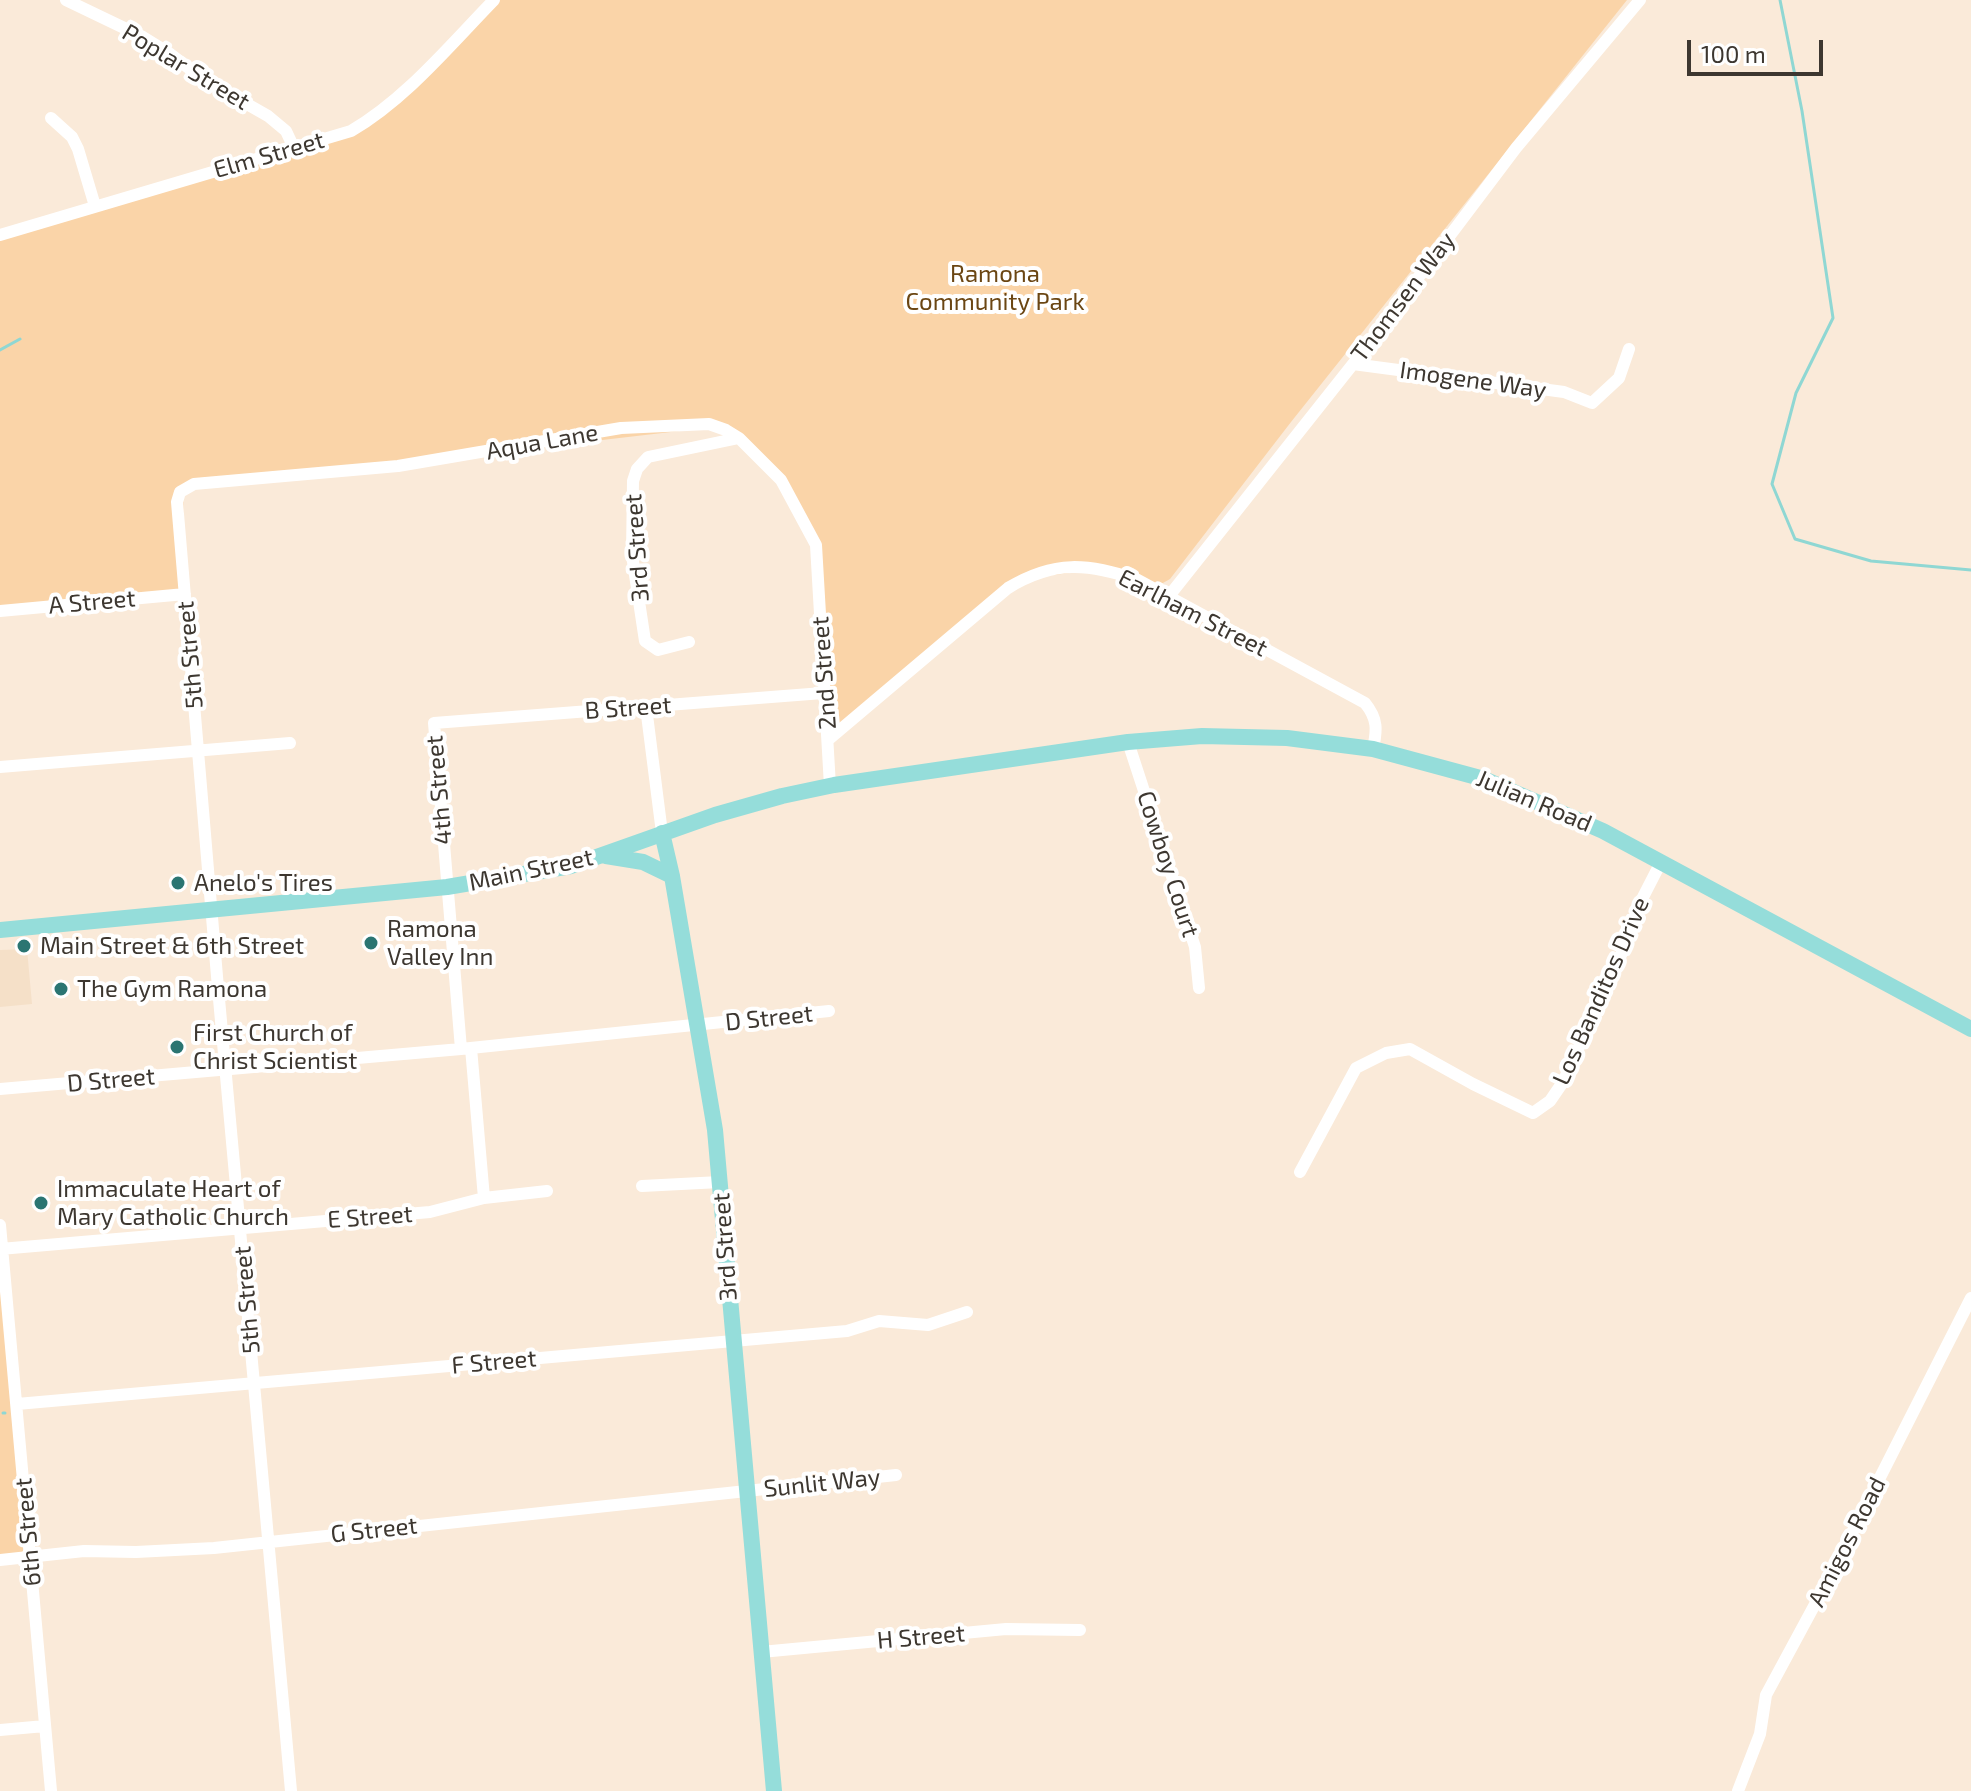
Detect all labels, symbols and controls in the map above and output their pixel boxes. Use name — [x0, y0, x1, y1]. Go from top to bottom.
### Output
street label: Poplar Street — [117, 18, 255, 116]
scale bar — [1691, 24, 1827, 74]
text: 100 m — [1701, 39, 1766, 68]
street label: Elm Street — [210, 125, 328, 185]
street label: Thomsen Way — [1345, 226, 1461, 368]
park label: Ramona Community Park — [905, 260, 1085, 316]
street label: Imogene Way — [1398, 355, 1548, 405]
street label: Aqua Lane — [484, 418, 600, 466]
street label: 3rd Street — [619, 493, 655, 603]
street label: Earlham Street — [1114, 563, 1272, 663]
street label: A Street — [47, 584, 137, 620]
street label: 5th Street — [171, 600, 209, 710]
street label: 2nd Street — [806, 616, 842, 730]
street label: B Street — [584, 691, 672, 725]
street label: 4th Street — [420, 734, 458, 846]
street label: Julian Road — [1472, 764, 1596, 838]
street label: Cowboy Court — [1131, 787, 1205, 941]
street label: Main Street — [466, 843, 596, 897]
place label: Anelo's Tires — [194, 869, 333, 897]
marker: Anelo's Tires — [169, 874, 187, 892]
street label: Los Banditos Drive — [1547, 893, 1655, 1089]
place label: Ramona Valley Inn — [387, 915, 493, 971]
place label: Main Street & 6th Street — [40, 932, 304, 960]
marker: Ramona Valley Inn — [362, 934, 380, 952]
marker: Main Street & 6th Street — [15, 937, 33, 955]
place label: The Gym Ramona — [77, 975, 267, 1003]
marker: The Gym Ramona — [52, 980, 70, 998]
street label: D Street — [724, 999, 814, 1037]
place label: First Church of Christ Scientist — [193, 1019, 357, 1075]
marker: First Church of Christ Scientist — [168, 1038, 186, 1056]
street label: D Street — [66, 1062, 156, 1098]
place label: Immaculate Heart of Mary Catholic Church — [57, 1175, 289, 1231]
street label: 3rd Street — [707, 1192, 743, 1302]
marker: Immaculate Heart of Mary Catholic Church — [32, 1194, 50, 1212]
street label: E Street — [326, 1200, 414, 1234]
street label: 5th Street — [228, 1245, 266, 1355]
street label: F Street — [450, 1344, 538, 1380]
street label: Sunlit Way — [762, 1463, 882, 1503]
street label: Amigos Road — [1802, 1472, 1892, 1612]
street label: 6th Street — [9, 1477, 47, 1587]
street label: G Street — [329, 1511, 419, 1549]
street label: H Street — [876, 1619, 966, 1655]

